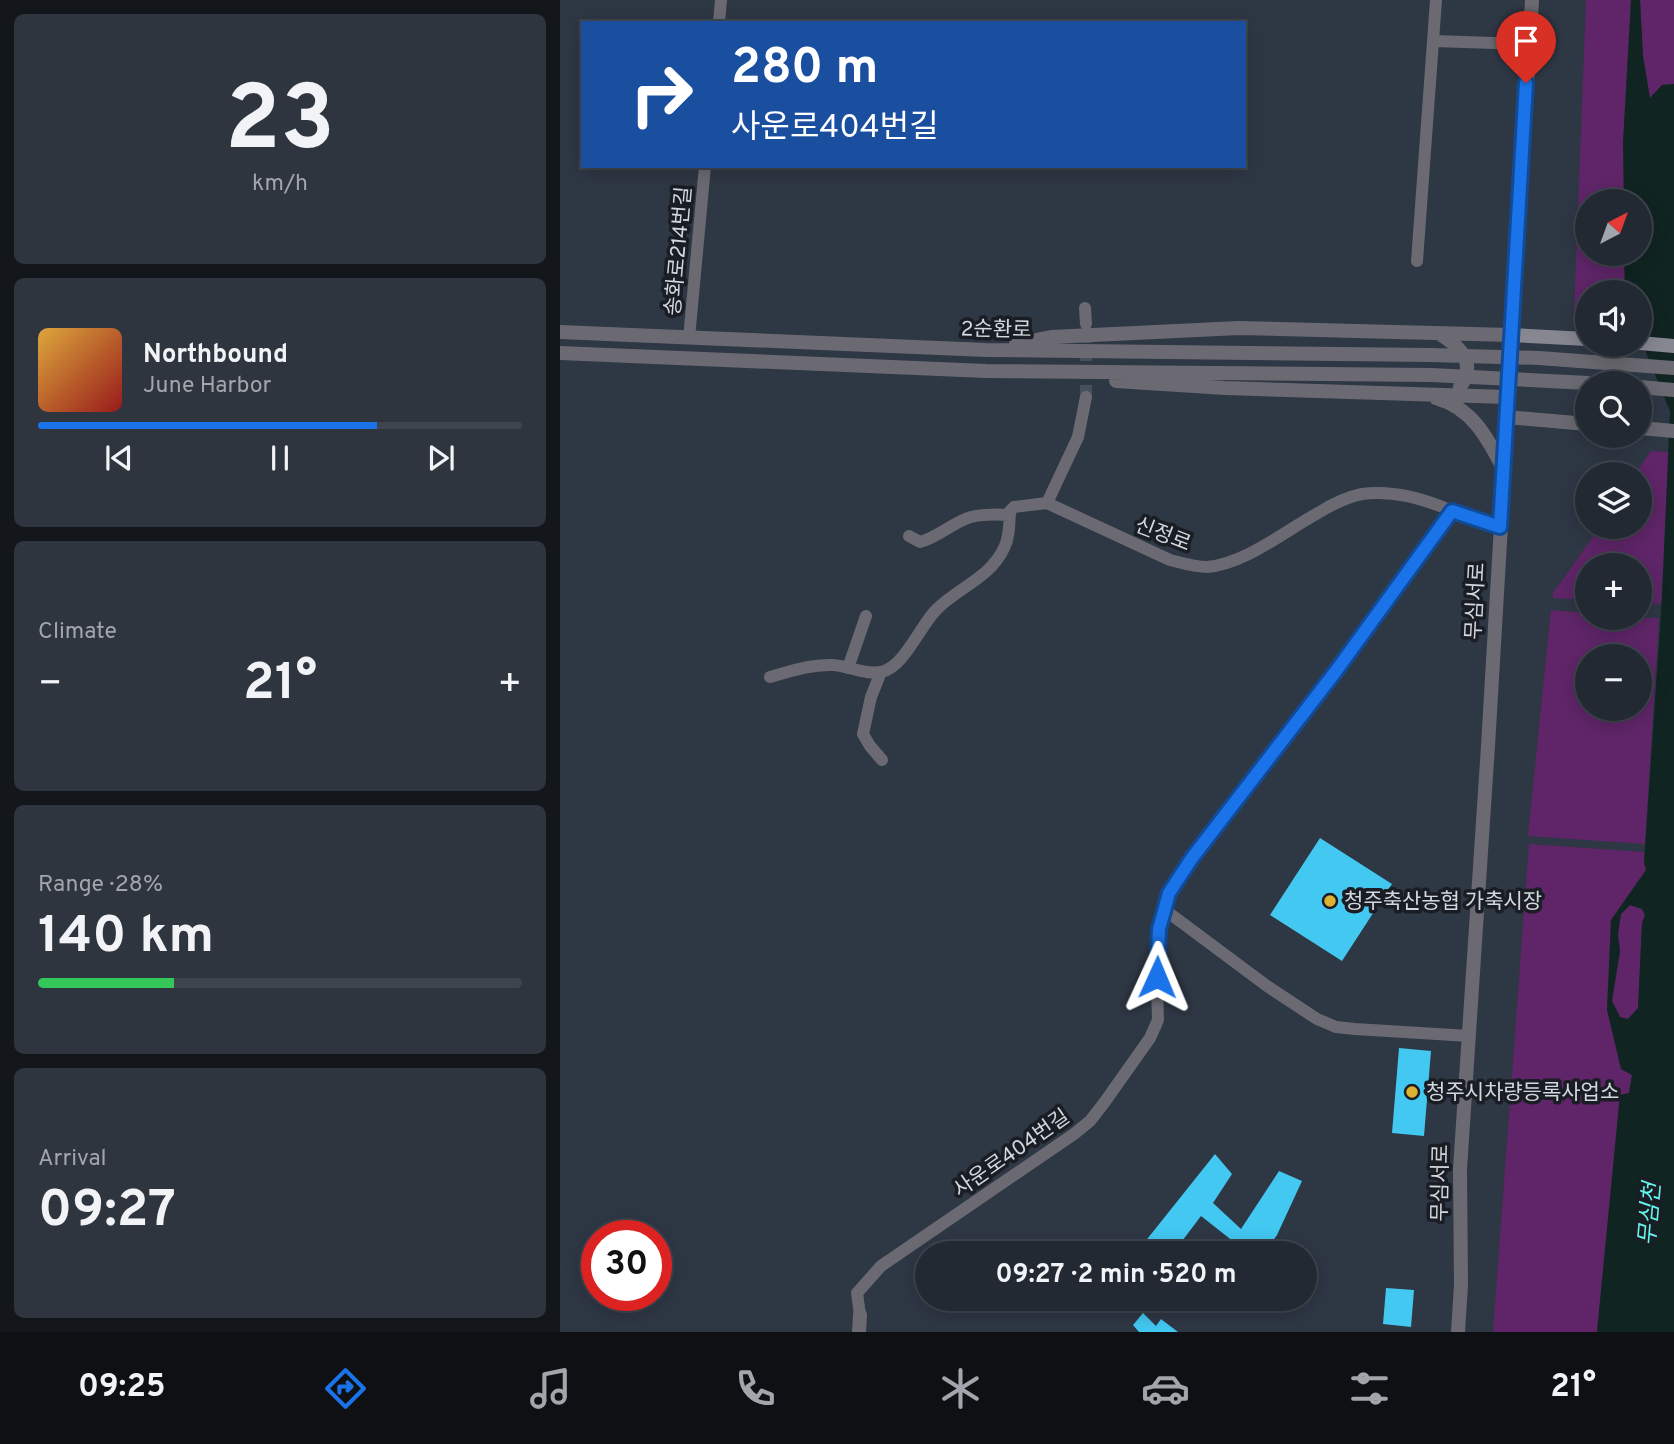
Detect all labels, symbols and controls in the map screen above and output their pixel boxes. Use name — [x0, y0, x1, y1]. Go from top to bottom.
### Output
pin — [1496, 11, 1556, 83]
icon: arrive — [1507, 22, 1545, 60]
text: 280 m — [731, 39, 878, 101]
icon: right — [616, 49, 707, 140]
text: 23 — [225, 67, 335, 182]
text: 사운로404번길 — [731, 109, 939, 149]
text: km/h — [252, 170, 308, 199]
street label: 송화로214번길 — [660, 185, 699, 317]
north arrow — [1575, 189, 1652, 266]
map controls — [1575, 189, 1652, 721]
button: sound — [1575, 280, 1652, 357]
street label: 2순환로 — [960, 316, 1032, 345]
text: Northbound — [143, 339, 288, 372]
button: search — [1575, 371, 1652, 448]
text: June Harbor — [143, 372, 271, 401]
icon: previous — [100, 439, 138, 477]
icon: pause — [261, 439, 299, 477]
icon: next — [422, 439, 460, 477]
button: layers — [1575, 462, 1652, 539]
street label: 신정로 — [1131, 512, 1194, 558]
button: + — [1575, 553, 1652, 630]
street label: 무심서로 — [1461, 562, 1492, 640]
text: Climate — [38, 618, 117, 647]
button: − — [1575, 644, 1652, 721]
text: 21° — [243, 652, 317, 718]
text: − — [38, 661, 63, 710]
text: + — [497, 661, 522, 710]
text: Range · 28% — [38, 871, 163, 900]
place label: 청주축산농협 가축시장 — [1344, 889, 1542, 916]
marker: 청주축산농협 가축시장 — [1322, 893, 1338, 909]
text: 140 km — [38, 905, 214, 971]
position arrow — [1120, 940, 1194, 1014]
place label: 청주시차량등록사업소 — [1426, 1080, 1619, 1107]
marker: 청주시차량등록사업소 — [1404, 1084, 1420, 1100]
street label: 사운로404번길 — [948, 1104, 1075, 1204]
street label: 무심서로 — [1427, 1144, 1456, 1222]
text: Arrival — [38, 1145, 107, 1174]
text: 09:27 — [38, 1179, 176, 1245]
water label: 무심천 — [1634, 1179, 1669, 1247]
speed limit sign: 30 — [581, 1220, 672, 1311]
text: 09:27 · 2 min · 520 m — [995, 1259, 1237, 1292]
icon: directions — [321, 1364, 370, 1413]
icon: music — [526, 1364, 575, 1413]
icon: phone — [731, 1364, 780, 1413]
icon: climate — [936, 1364, 985, 1413]
icon: car — [1141, 1364, 1190, 1413]
icon: filters — [1345, 1364, 1394, 1413]
text: 09:25 — [78, 1368, 166, 1408]
text: 21° — [1550, 1368, 1596, 1408]

